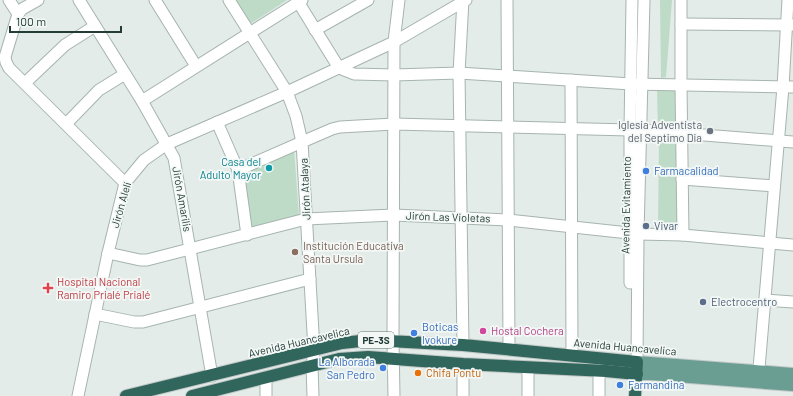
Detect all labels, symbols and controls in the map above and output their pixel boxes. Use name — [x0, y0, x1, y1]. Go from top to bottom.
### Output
scale bar — [10, 8, 121, 34]
text: 100 m — [16, 14, 46, 28]
place label: Iglesia Adventista del Septimo Dia — [618, 118, 702, 144]
marker: Iglesia Adventista del Septimo Dia — [705, 126, 715, 136]
place label: Casa del Adulto Mayor — [200, 155, 261, 181]
street label: Avenida Evitamiento — [618, 156, 633, 254]
street label: Jirón Atalaya — [296, 158, 313, 220]
marker: Casa del Adulto Mayor — [264, 163, 274, 173]
place label: Farmacalidad — [654, 164, 719, 177]
street label: Jirón Amarilis — [170, 165, 195, 233]
marker: Farmacalidad — [641, 166, 651, 176]
street label: Jirón Alelí — [108, 180, 133, 229]
street label: Jirón Las Violetas — [405, 209, 491, 224]
place label: Vivar — [654, 219, 678, 232]
marker: Vivar — [641, 221, 651, 231]
place label: Institución Educativa Santa Ursula — [303, 239, 404, 265]
marker: Institución Educativa Santa Ursula — [290, 247, 300, 257]
place label: Hospital Nacional Ramiro Prialé Prialé — [57, 275, 150, 301]
marker: Hospital Nacional Ramiro Prialé Prialé — [42, 282, 54, 294]
place label: Electrocentro — [711, 295, 777, 308]
marker: Electrocentro — [698, 297, 708, 307]
place label: Boticas Ivokure — [422, 320, 458, 346]
street label: Avenida Huancavelica — [247, 324, 351, 359]
place label: Hostal Cochera — [491, 324, 564, 337]
marker: Hostal Cochera — [478, 326, 488, 336]
marker: Boticas Ivokure — [409, 328, 419, 338]
road number: PE-3S — [358, 332, 394, 348]
street label: Avenida Huancavelica — [573, 336, 677, 357]
place label: La Alborada San Pedro — [319, 355, 375, 381]
marker: La Alborada San Pedro — [378, 363, 388, 373]
place label: Chifa Pontu — [426, 366, 481, 379]
marker: Chifa Pontu — [413, 368, 423, 378]
place label: Farmandina — [628, 378, 684, 391]
marker: Farmandina — [615, 380, 625, 390]

